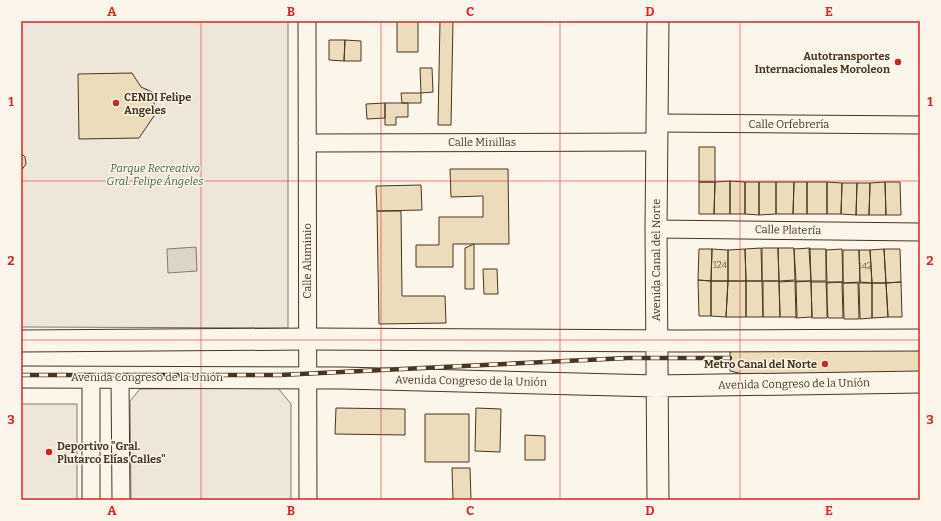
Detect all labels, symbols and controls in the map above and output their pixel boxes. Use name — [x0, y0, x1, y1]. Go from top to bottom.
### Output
text: A — [107, 4, 117, 19]
text: B — [287, 4, 295, 19]
text: C — [466, 4, 474, 19]
text: D — [645, 4, 655, 19]
text: E — [825, 4, 833, 19]
place label: Autotransportes Internacionales Moroleon — [755, 50, 891, 76]
marker: Autotransportes Internacionales Moroleon — [893, 57, 903, 67]
place label: CENDI Felipe Angeles — [124, 91, 191, 117]
text: 1 — [8, 94, 14, 109]
text: 1 — [927, 94, 933, 109]
marker: CENDI Felipe Angeles — [111, 98, 121, 108]
street label: Calle Orfebrería — [749, 118, 829, 131]
street label: Calle Minillas — [448, 136, 516, 149]
park label: Parque Recreativo Gral. Felipe Ángeles — [107, 162, 203, 188]
street label: Avenida Canal del Norte — [650, 199, 663, 321]
street label: Calle Aluminio — [301, 223, 314, 299]
street label: Calle Platería — [755, 223, 821, 237]
text: 2 — [7, 253, 15, 268]
text: 2 — [926, 253, 934, 268]
house number: 124 — [713, 260, 728, 270]
house number: 142 — [858, 261, 872, 271]
place label: Metro Canal del Norte — [704, 358, 817, 371]
marker: Metro Canal del Norte — [820, 359, 830, 369]
street label: Avenida Congreso de la Unión — [71, 371, 223, 384]
street label: Avenida Congreso de la Unión — [395, 373, 547, 389]
street label: Avenida Congreso de la Unión — [718, 376, 870, 392]
text: 3 — [7, 412, 15, 427]
text: 3 — [926, 412, 934, 427]
place label: Deportivo "Gral. Plutarco Elías Calles" — [57, 440, 166, 466]
marker: Deportivo "Gral. Plutarco Elías Calles" — [44, 447, 54, 457]
text: A — [107, 503, 117, 518]
text: B — [287, 503, 295, 518]
text: C — [466, 503, 474, 518]
text: D — [645, 503, 655, 518]
text: E — [825, 503, 833, 518]

